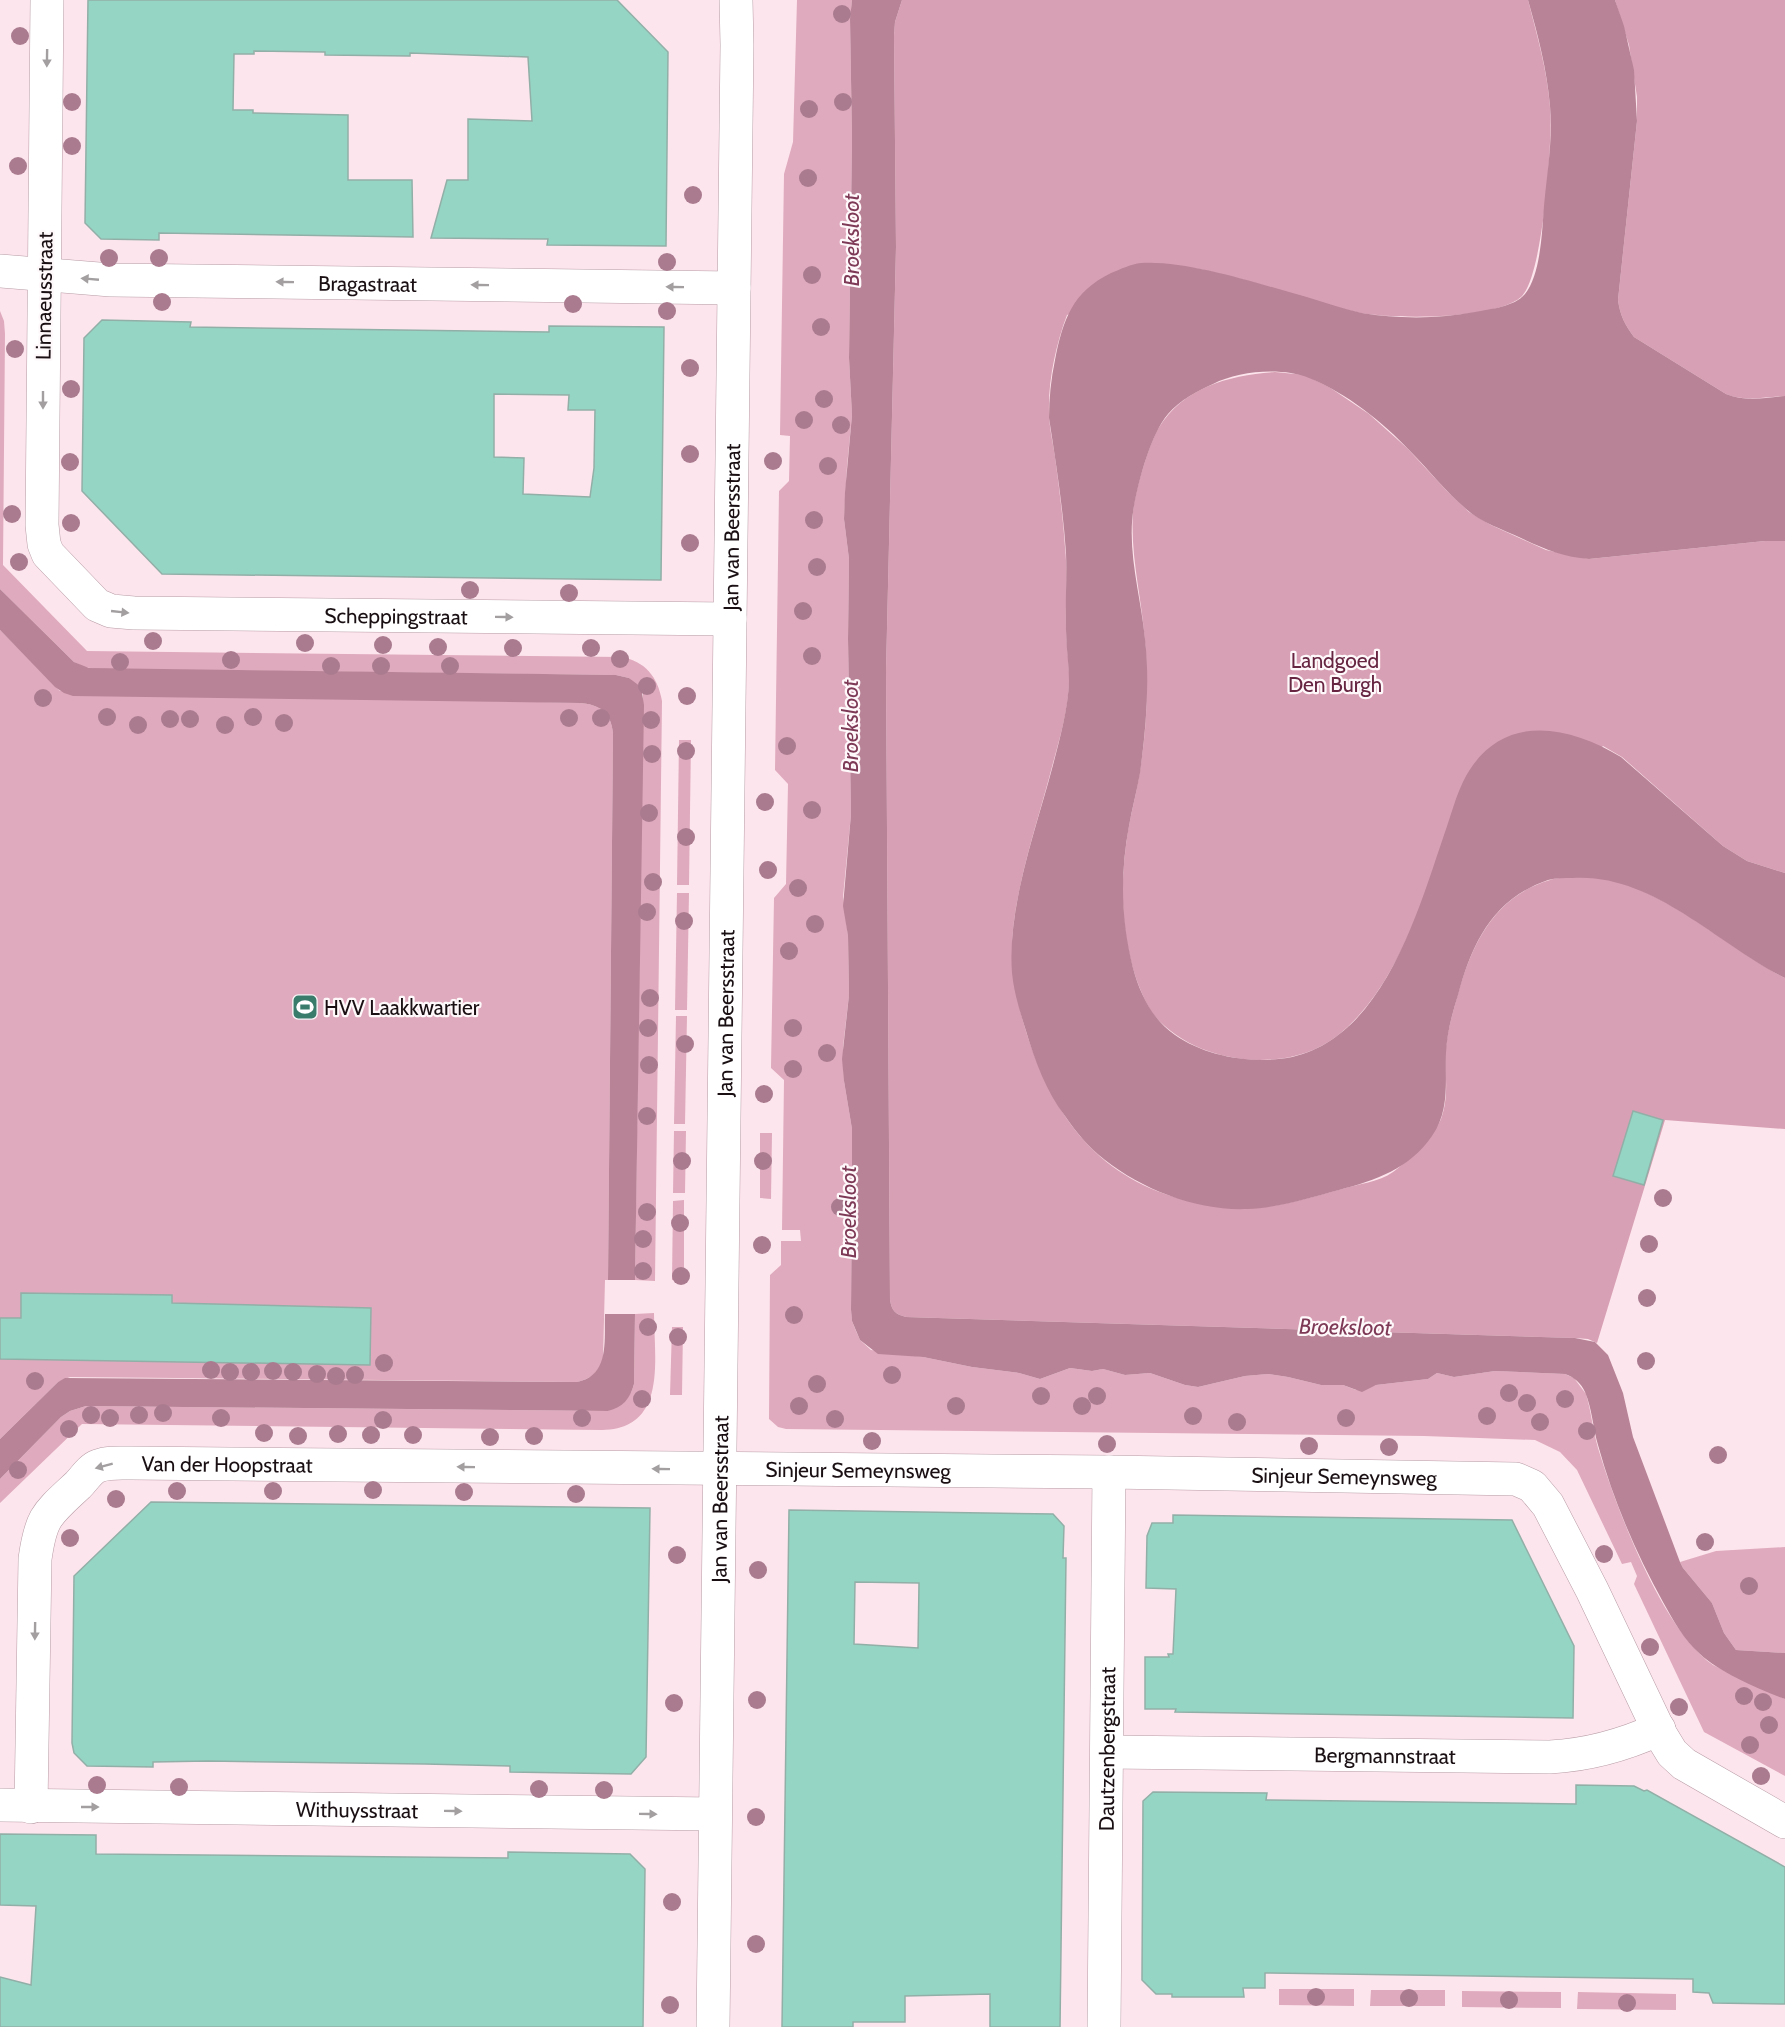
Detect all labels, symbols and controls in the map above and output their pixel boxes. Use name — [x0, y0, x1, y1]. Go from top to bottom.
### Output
one-way arrow — [42, 49, 52, 68]
water label: Broeksloot — [838, 192, 865, 286]
street label: Linnaeusstraat — [30, 232, 58, 360]
street label: Bragastraat — [318, 270, 417, 296]
one-way arrow — [81, 274, 100, 284]
one-way arrow — [276, 278, 295, 287]
one-way arrow — [471, 280, 490, 290]
one-way arrow — [666, 282, 685, 292]
one-way arrow — [38, 391, 48, 410]
street label: Jan van Beersstraat — [718, 443, 745, 612]
street label: Scheppingstraat — [324, 602, 468, 629]
one-way arrow — [110, 607, 129, 617]
one-way arrow — [494, 612, 513, 622]
park label: Landgoed Den Burgh — [1288, 648, 1382, 697]
water label: Broeksloot — [837, 678, 864, 772]
street label: Jan van Beersstraat — [712, 929, 739, 1098]
sports icon: HVV Laakkwartier — [290, 992, 320, 1022]
place label: HVV Laakkwartier — [324, 995, 480, 1020]
water label: Broeksloot — [835, 1164, 862, 1258]
water label: Broeksloot — [1299, 1313, 1393, 1341]
street label: Jan van Beersstraat — [706, 1415, 733, 1584]
street label: Van der Hoopstraat — [142, 1451, 313, 1477]
street label: Sinjeur Semeynsweg — [765, 1456, 952, 1483]
one-way arrow — [95, 1462, 113, 1471]
one-way arrow — [457, 1462, 476, 1472]
street label: Sinjeur Semeynsweg — [1251, 1462, 1438, 1490]
one-way arrow — [652, 1464, 671, 1474]
one-way arrow — [30, 1622, 40, 1641]
street label: Dautzenbergstraat — [1093, 1667, 1120, 1831]
street label: Bergmannstraat — [1314, 1742, 1456, 1768]
street label: Withuysstraat — [296, 1796, 418, 1823]
one-way arrow — [80, 1802, 99, 1812]
one-way arrow — [443, 1806, 462, 1816]
one-way arrow — [638, 1809, 657, 1818]

